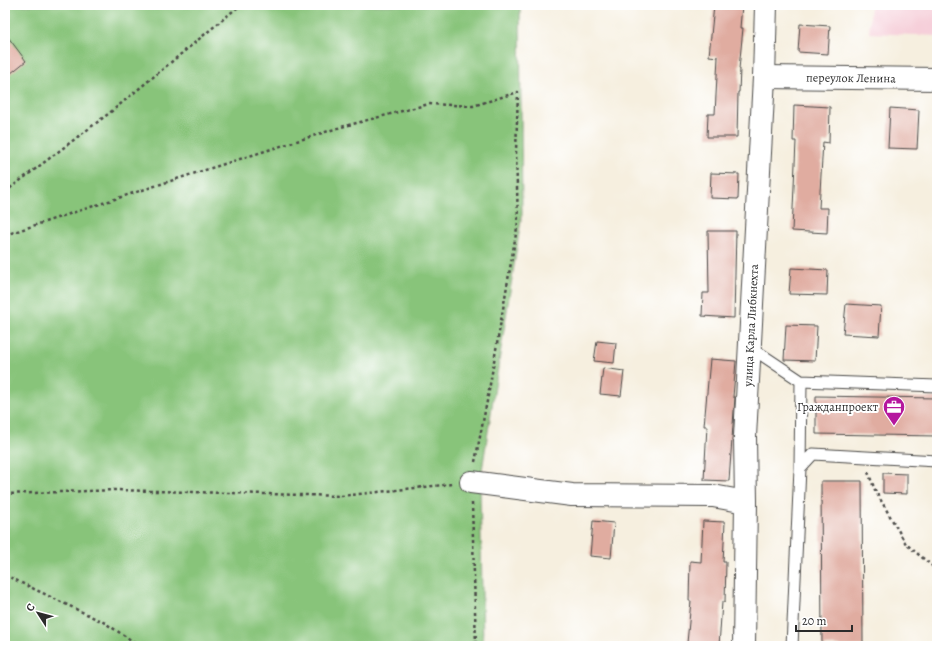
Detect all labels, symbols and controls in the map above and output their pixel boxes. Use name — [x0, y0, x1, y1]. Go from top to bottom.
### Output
street label: переулок Ленина — [806, 69, 896, 87]
street label: улица Карла Либкнехта — [740, 263, 762, 388]
office icon: Гражданпроект — [881, 394, 907, 427]
place label: Гражданпроект — [797, 399, 879, 415]
north arrow — [18, 593, 58, 633]
text: С — [22, 600, 39, 615]
scale bar — [796, 607, 852, 633]
text: 20 m — [802, 613, 826, 629]

